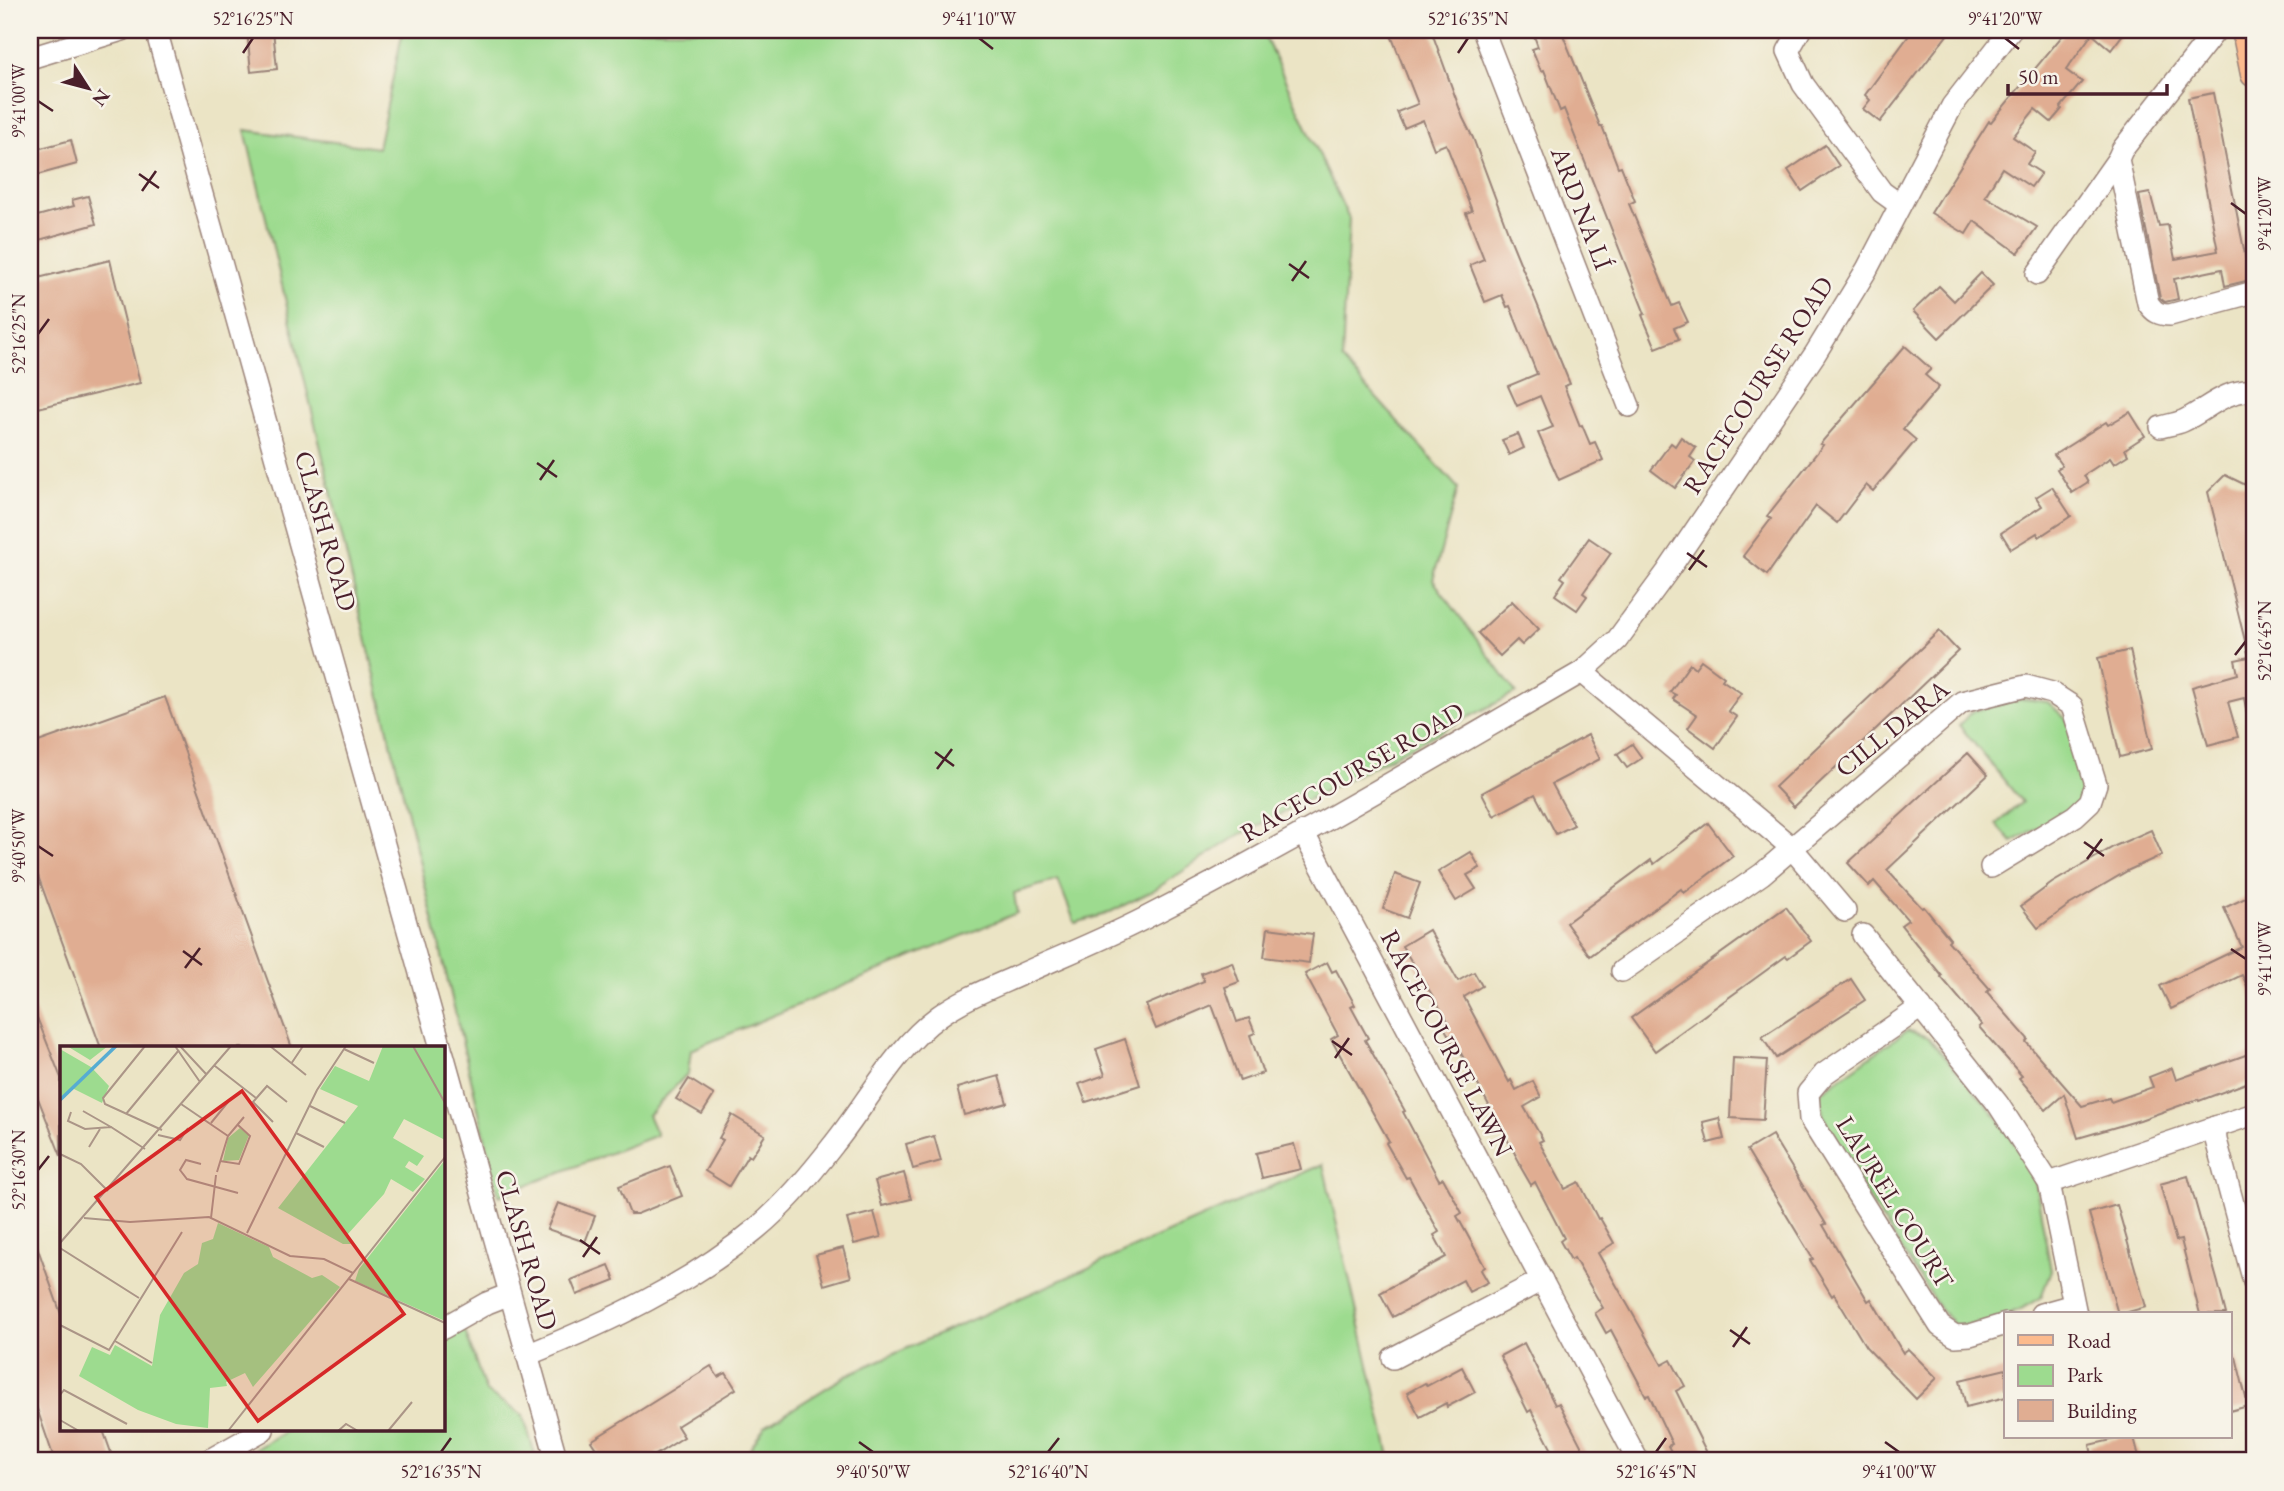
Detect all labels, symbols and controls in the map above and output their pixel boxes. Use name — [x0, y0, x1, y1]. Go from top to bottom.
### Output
text: 52°16'25"N — [213, 7, 294, 30]
text: 9°41'10"W — [942, 7, 1017, 30]
text: 52°16'35"N — [1428, 7, 1509, 30]
text: 9°41'20"W — [1968, 7, 2043, 30]
north arrow — [52, 52, 122, 122]
scale bar — [2008, 52, 2167, 96]
text: 9°41'00"W — [7, 63, 30, 138]
text: 50 m — [2018, 63, 2059, 90]
text: N — [86, 84, 116, 112]
street label: ARD NA LÍ — [1543, 141, 1621, 275]
text: 9°41'20"W — [2253, 176, 2276, 251]
street label: RACECOURSE ROAD — [1675, 270, 1841, 500]
text: 52°16'25"N — [7, 293, 30, 374]
street label: CLASH ROAD — [287, 447, 365, 615]
text: 52°16'45"N — [2253, 600, 2276, 681]
street label: CILL DARA — [1828, 671, 1957, 784]
street label: RACECOURSE ROAD — [1234, 694, 1470, 850]
text: 9°40'50"W — [7, 808, 30, 883]
text: 9°41'10"W — [2253, 921, 2276, 996]
street label: RACECOURSE LAWN — [1373, 924, 1521, 1163]
inset map — [60, 1046, 444, 1432]
street label: LAUREL COURT — [1828, 1110, 1962, 1295]
text: 52°16'30"N — [7, 1129, 30, 1210]
street label: CLASH ROAD — [488, 1166, 566, 1334]
legend — [2004, 1312, 2232, 1438]
text: Road — [2067, 1327, 2111, 1354]
text: Park — [2067, 1361, 2104, 1388]
text: Building — [2067, 1397, 2137, 1424]
text: 52°16'35"N — [401, 1460, 482, 1483]
text: 9°40'50"W — [836, 1460, 911, 1483]
text: 52°16'40"N — [1008, 1460, 1089, 1483]
text: 52°16'45"N — [1616, 1460, 1697, 1483]
text: 9°41'00"W — [1862, 1460, 1937, 1483]

